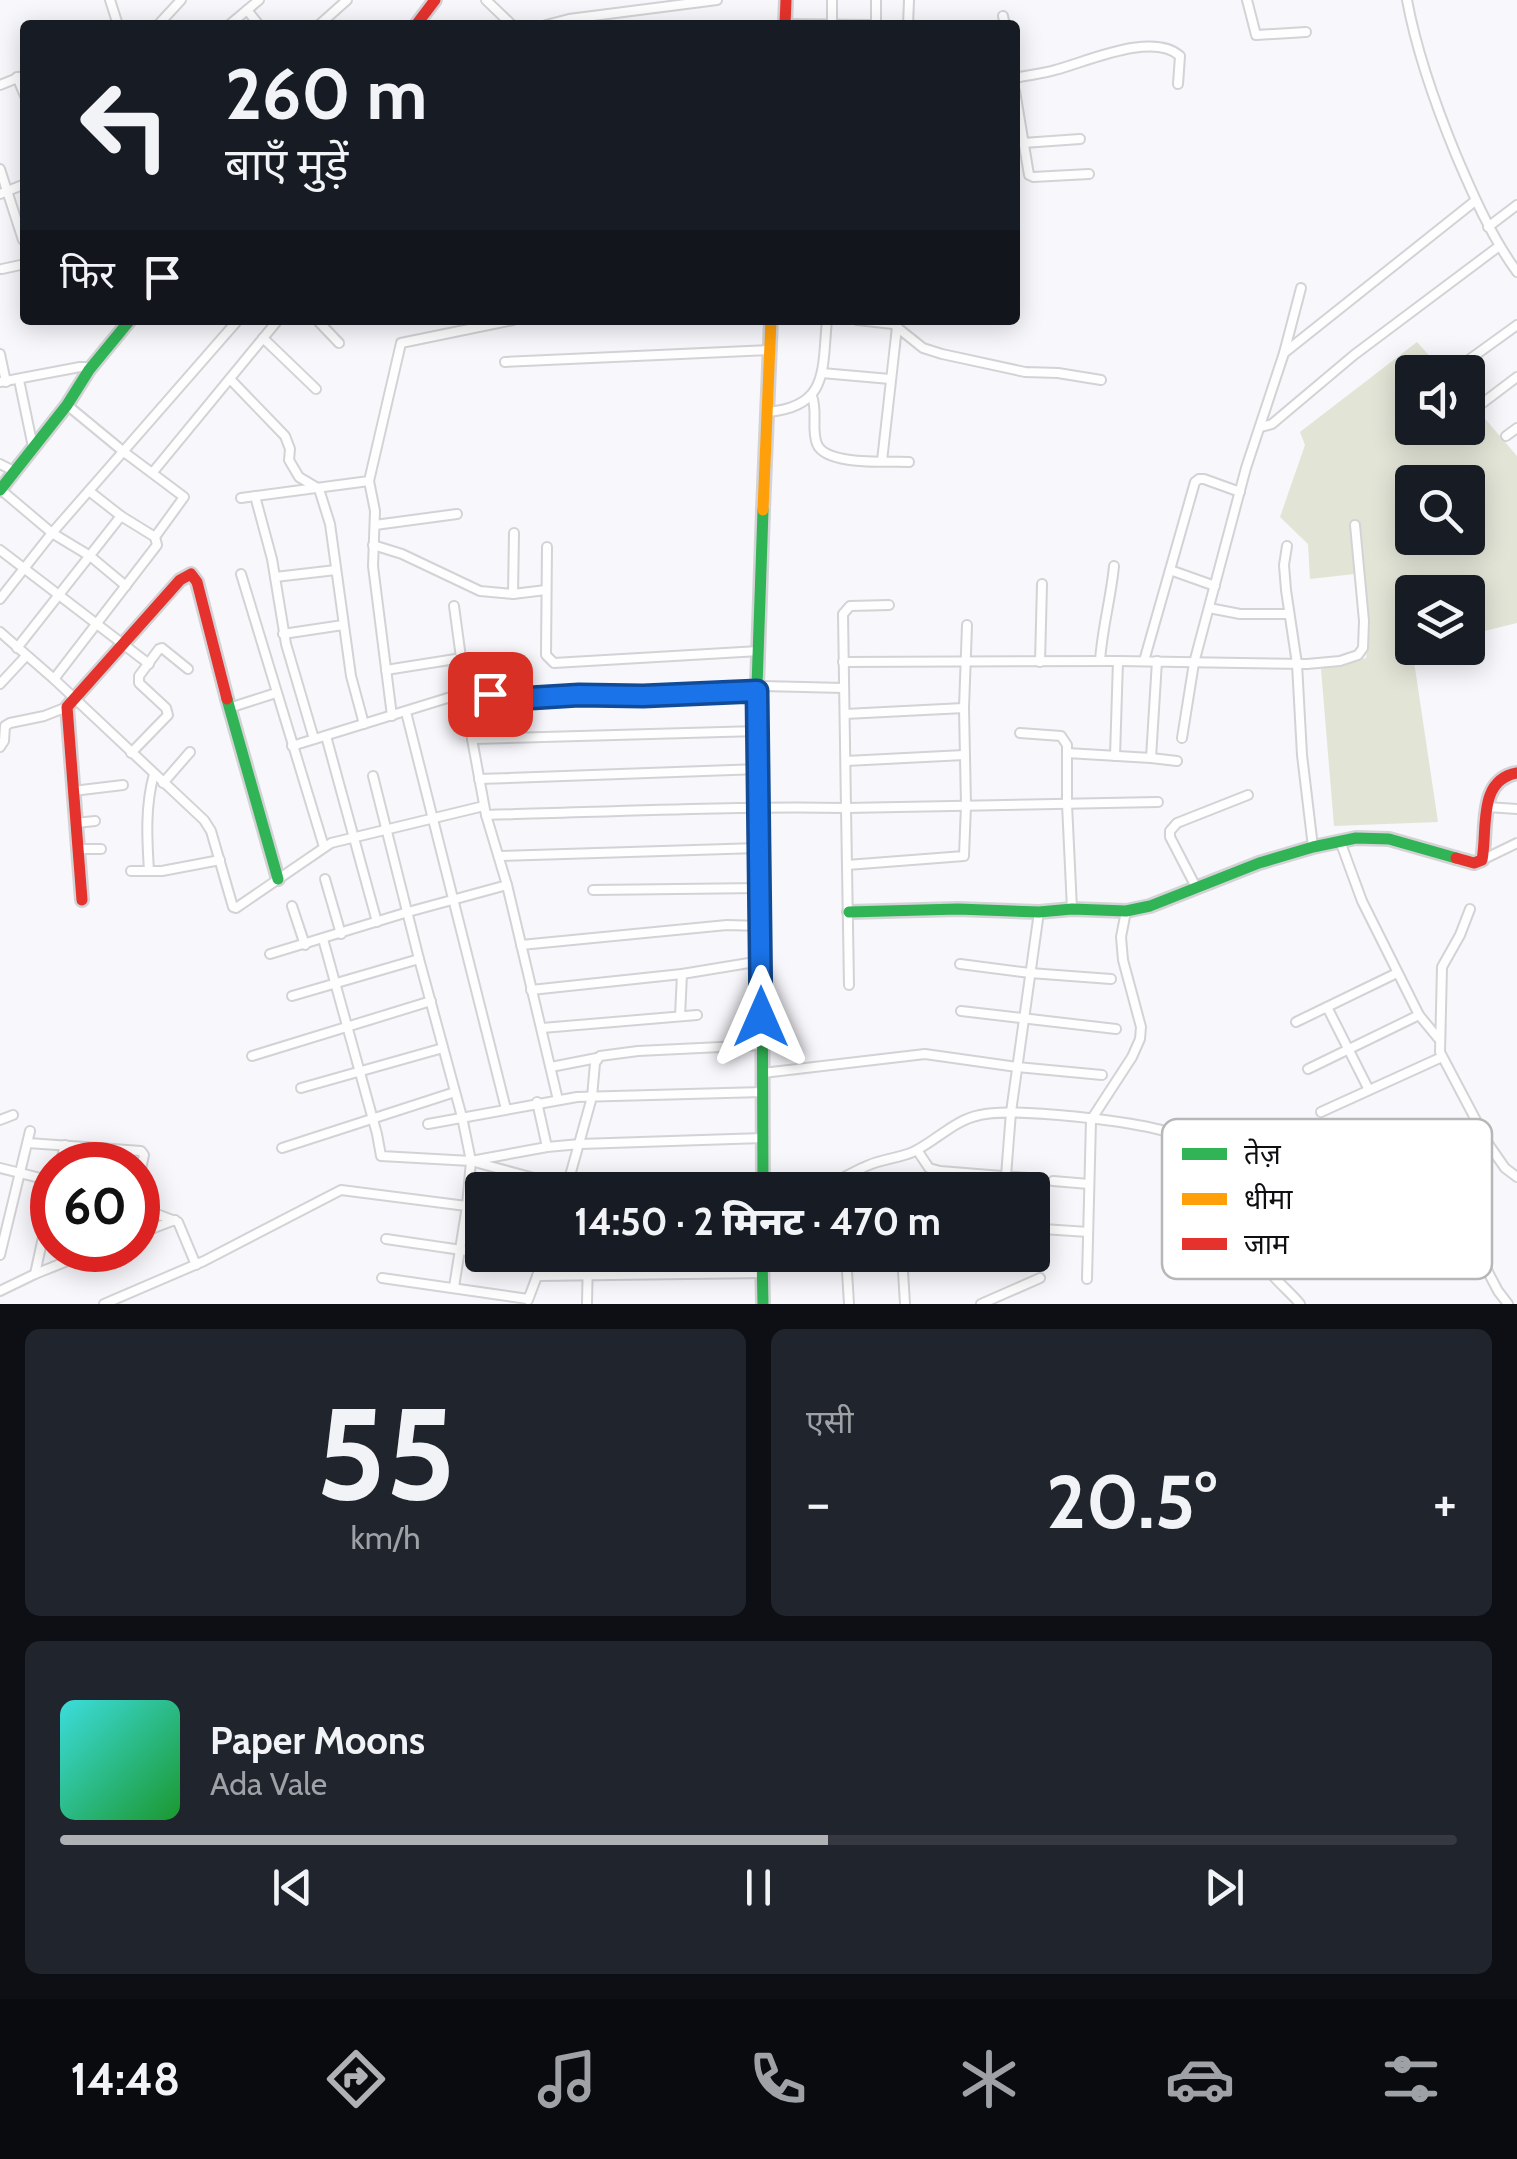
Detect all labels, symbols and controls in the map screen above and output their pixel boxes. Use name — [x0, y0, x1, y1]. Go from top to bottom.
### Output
text: 260 m — [225, 51, 427, 137]
icon: left — [60, 60, 190, 190]
text: बाएँ मुड़ें — [225, 137, 348, 191]
icon: arrive — [135, 250, 190, 305]
text: फिर — [60, 251, 115, 298]
map controls — [1395, 355, 1485, 665]
button: sound — [1395, 355, 1485, 445]
button: search — [1395, 465, 1485, 555]
button: layers — [1395, 575, 1485, 665]
pin — [448, 652, 533, 737]
icon: arrive — [463, 667, 518, 722]
position arrow — [709, 965, 813, 1069]
legend — [1162, 1119, 1492, 1279]
text: तेज़ — [1244, 1137, 1282, 1171]
speed limit sign: 60 — [30, 1142, 160, 1272]
text: धीमा — [1244, 1182, 1293, 1216]
text: 14:50 · 2 मिनट · 470 m — [574, 1198, 941, 1245]
text: जाम — [1244, 1227, 1290, 1261]
text: 55 — [316, 1374, 455, 1532]
text: एसी — [806, 1402, 854, 1441]
text: 20.5° — [1046, 1456, 1217, 1547]
text: − — [806, 1469, 830, 1536]
text: + — [1433, 1469, 1457, 1536]
text: km/h — [350, 1518, 421, 1557]
text: Paper Moons — [210, 1717, 425, 1764]
text: Ada Vale — [210, 1764, 327, 1803]
icon: previous — [265, 1860, 320, 1915]
icon: pause — [731, 1860, 786, 1915]
icon: next — [1197, 1860, 1252, 1915]
icon: directions — [321, 2044, 391, 2114]
icon: music — [532, 2044, 602, 2114]
icon: phone — [743, 2044, 813, 2114]
icon: climate — [954, 2044, 1024, 2114]
icon: car — [1165, 2044, 1235, 2114]
icon: filters — [1376, 2044, 1446, 2114]
text: 14:48 — [71, 2052, 180, 2106]

